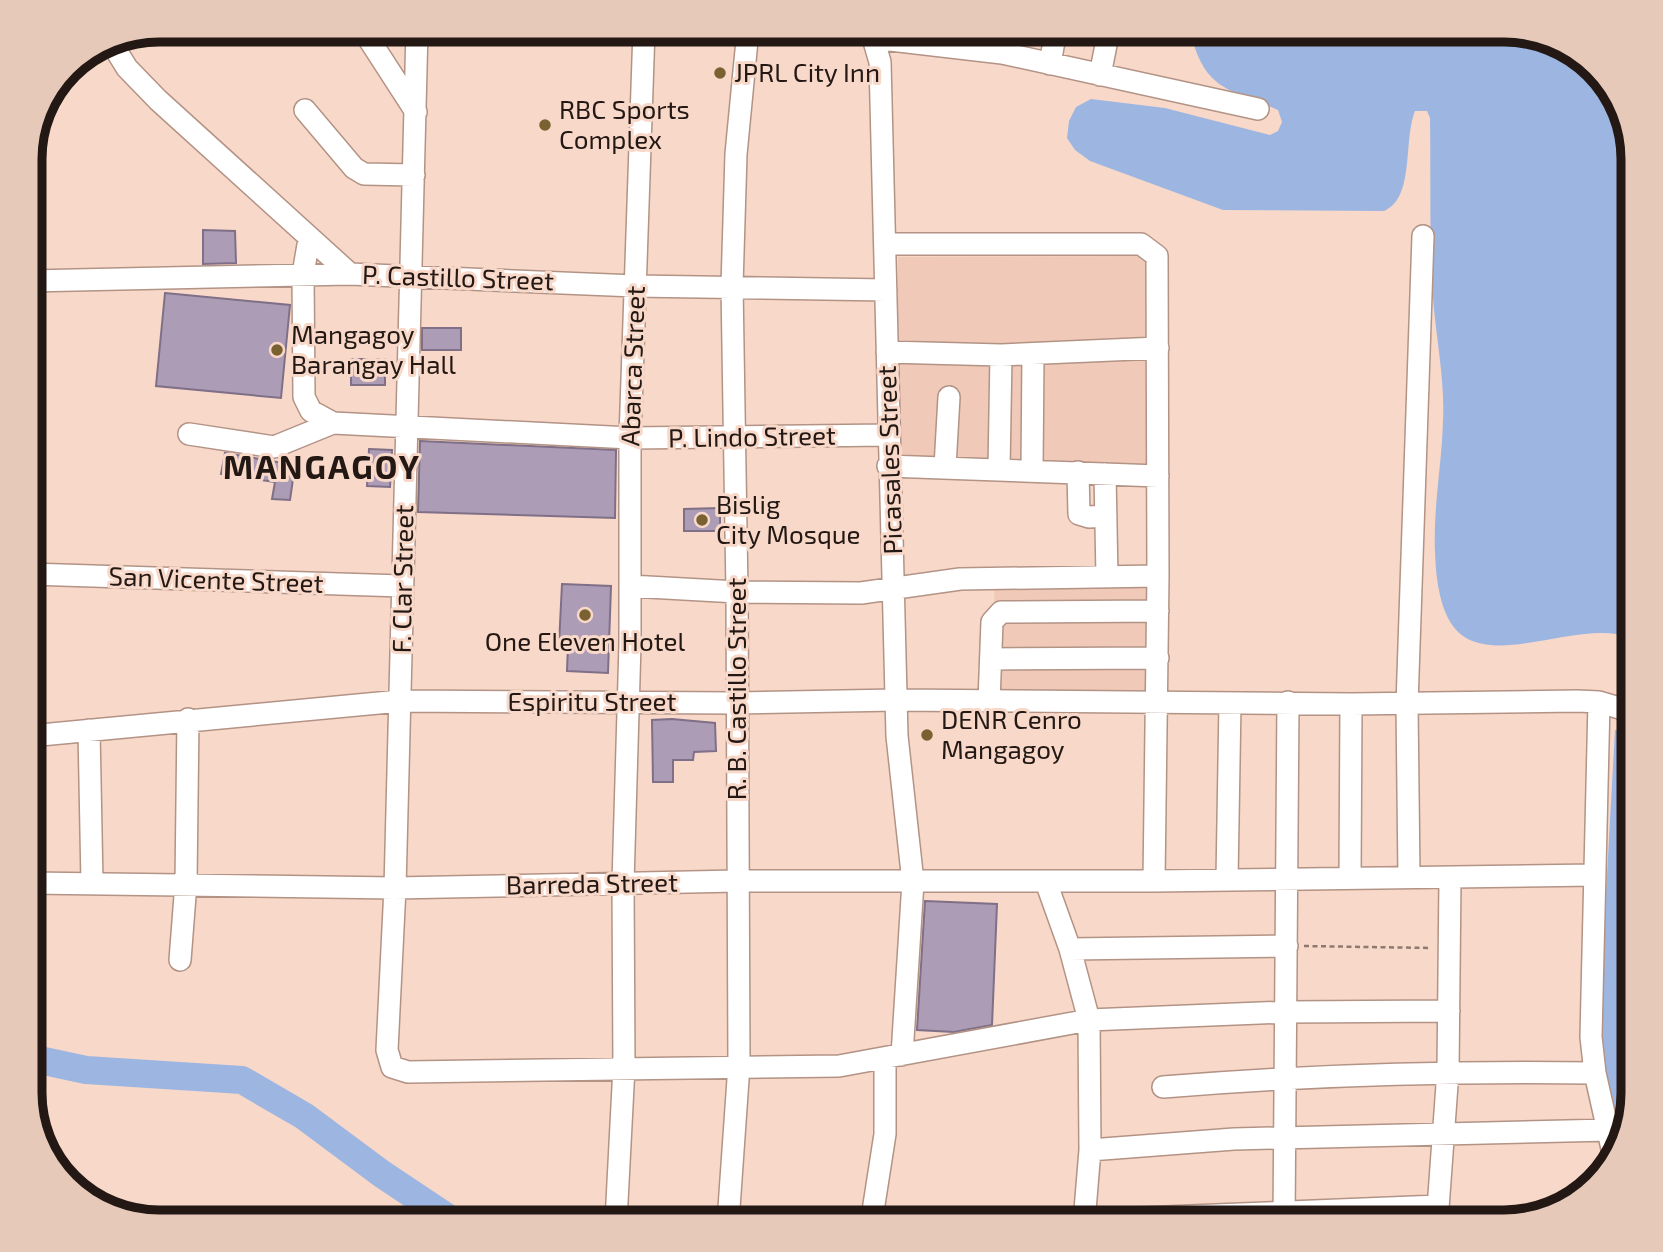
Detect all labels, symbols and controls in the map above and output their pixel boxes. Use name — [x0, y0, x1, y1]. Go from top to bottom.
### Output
place label: JPRL City Inn — [734, 56, 880, 87]
marker: JPRL City Inn — [712, 65, 728, 81]
place label: RBC Sports Complex — [559, 93, 690, 154]
marker: RBC Sports Complex — [537, 117, 553, 133]
street label: P. Castillo Street — [362, 258, 555, 295]
street label: Abarca Street — [613, 285, 650, 447]
place label: Mangagoy Barangay Hall — [291, 318, 456, 379]
marker: Mangagoy Barangay Hall — [269, 342, 285, 358]
street label: Picasales Street — [870, 365, 907, 555]
street label: P. Lindo Street — [668, 419, 836, 452]
district label: MANGAGOY — [223, 446, 421, 486]
place label: Bislig City Mosque — [716, 488, 861, 549]
street label: F. Clar Street — [385, 504, 418, 653]
marker: Bislig City Mosque — [694, 512, 710, 528]
street label: San Vicente Street — [108, 559, 324, 598]
street label: R. B. Castillo Street — [720, 578, 751, 800]
marker: One Eleven Hotel — [577, 607, 593, 623]
place label: One Eleven Hotel — [485, 625, 686, 656]
street label: Espiritu Street — [508, 685, 677, 716]
place label: DENR Cenro Mangagoy — [941, 703, 1082, 764]
marker: DENR Cenro Mangagoy — [919, 727, 935, 743]
street label: Barreda Street — [506, 865, 678, 899]

